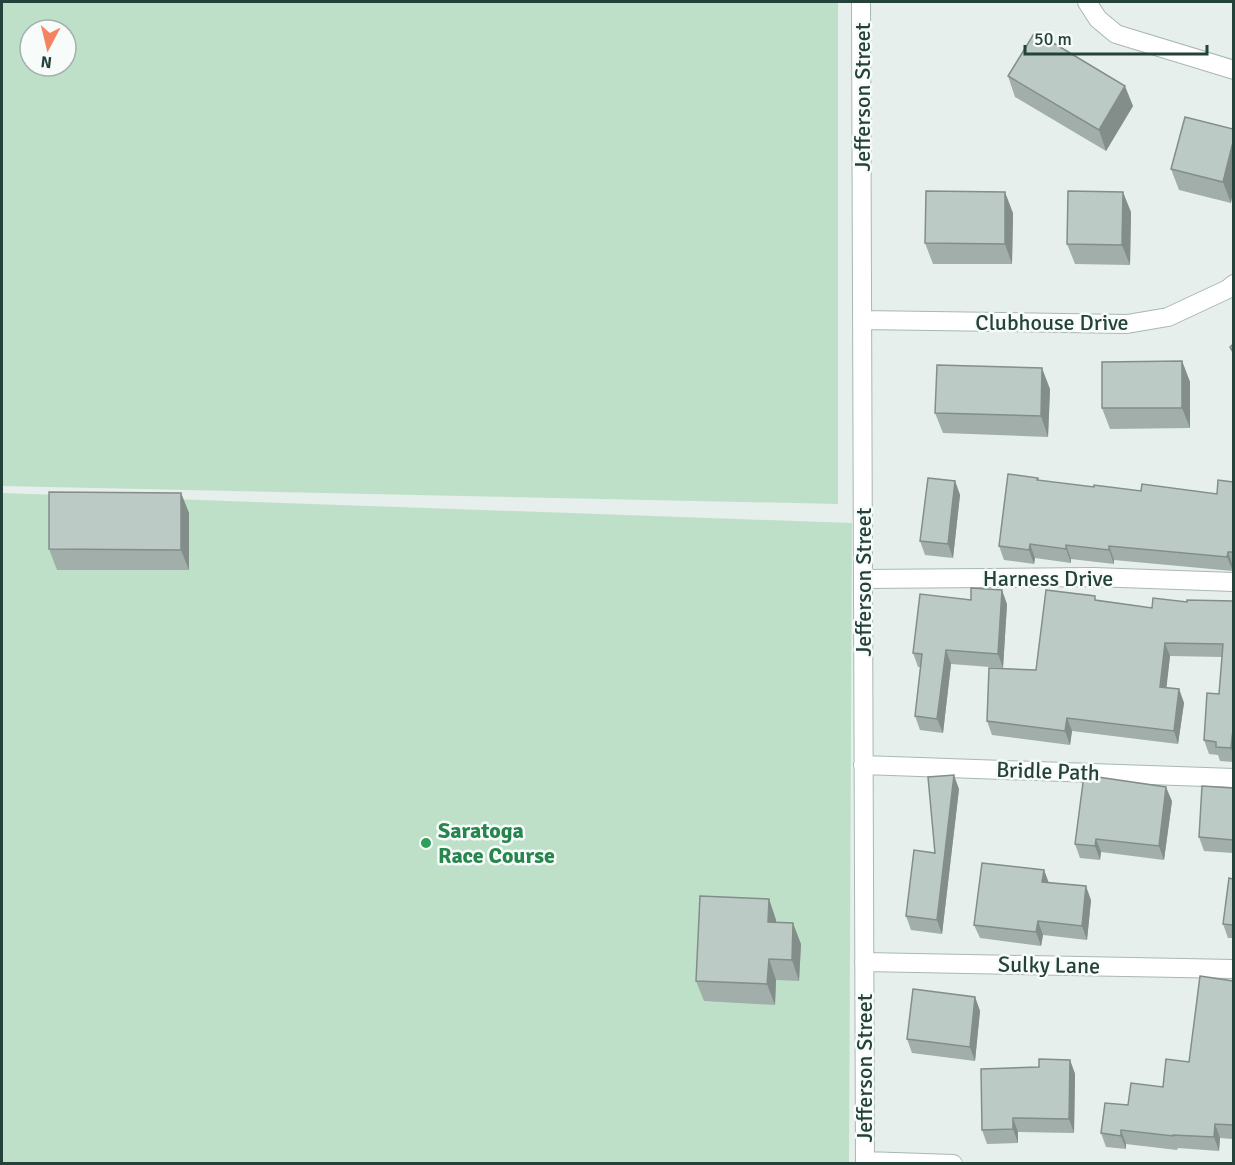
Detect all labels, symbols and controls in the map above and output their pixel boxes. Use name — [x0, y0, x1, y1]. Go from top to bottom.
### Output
north arrow — [18, 18, 78, 78]
scale bar — [1025, 18, 1206, 56]
street label: Jefferson Street — [849, 22, 876, 172]
text: 50 m — [1034, 28, 1072, 50]
text: N — [40, 51, 53, 72]
street label: Clubhouse Drive — [975, 309, 1129, 336]
street label: Jefferson Street — [850, 507, 877, 657]
street label: Harness Drive — [983, 565, 1113, 592]
street label: Bridle Path — [996, 756, 1100, 786]
place label: Saratoga Race Course — [438, 817, 555, 869]
marker: Saratoga Race Course — [419, 836, 433, 850]
street label: Sulky Lane — [998, 951, 1100, 979]
street label: Jefferson Street — [851, 993, 878, 1143]

